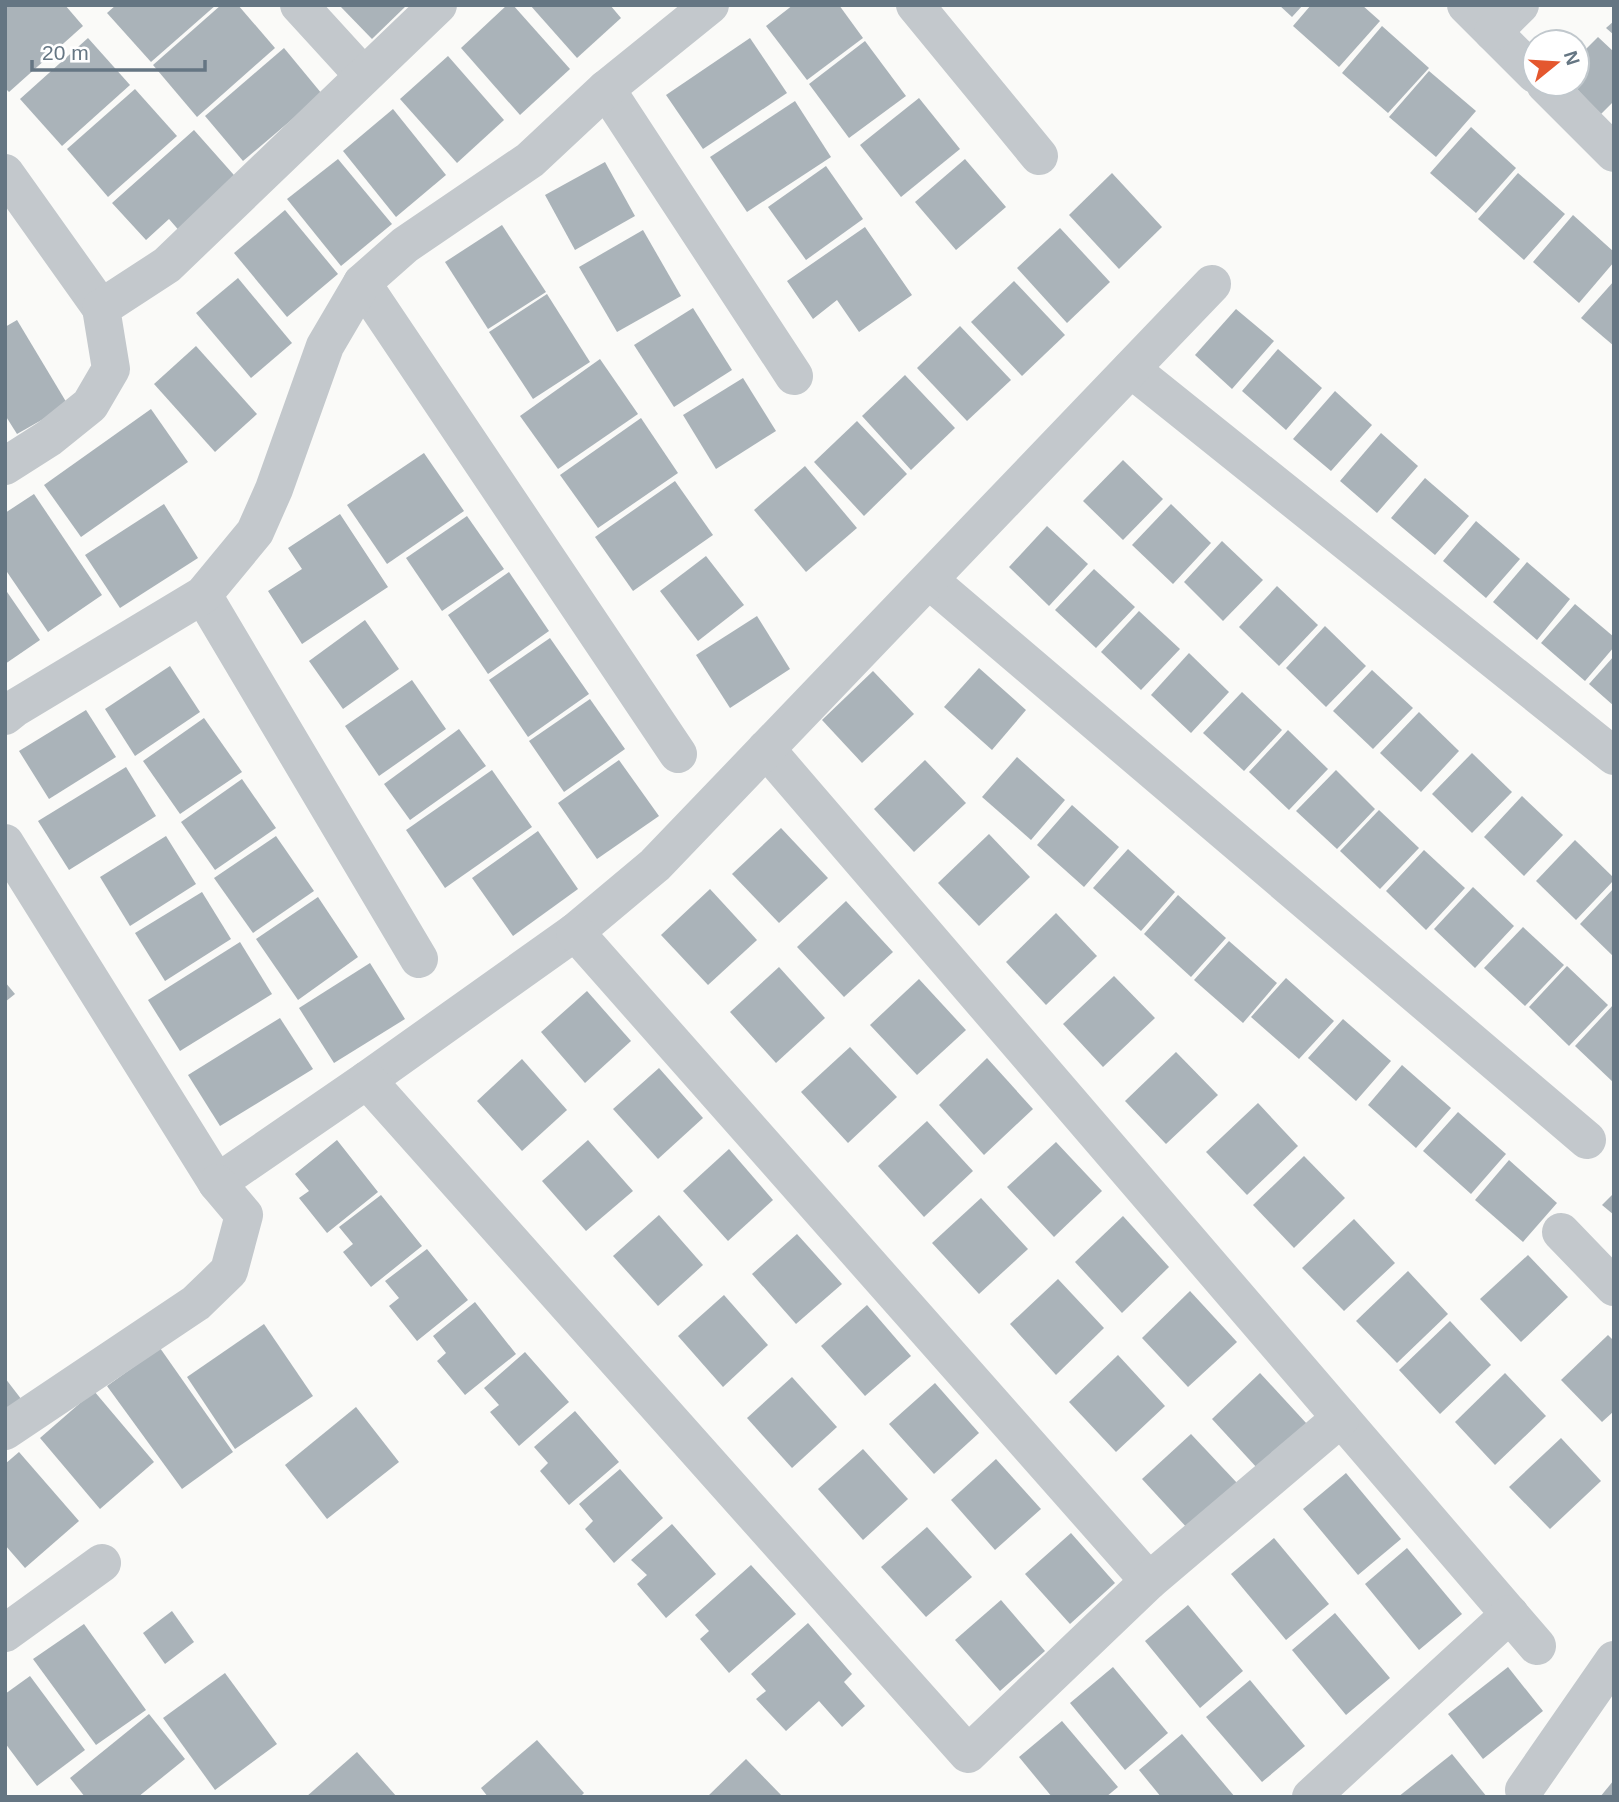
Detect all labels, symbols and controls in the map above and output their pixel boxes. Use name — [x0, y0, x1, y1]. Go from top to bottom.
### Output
scale bar — [32, 28, 205, 72]
north arrow — [1521, 28, 1591, 98]
text: 20 m — [42, 41, 89, 64]
text: N — [1560, 48, 1584, 68]

